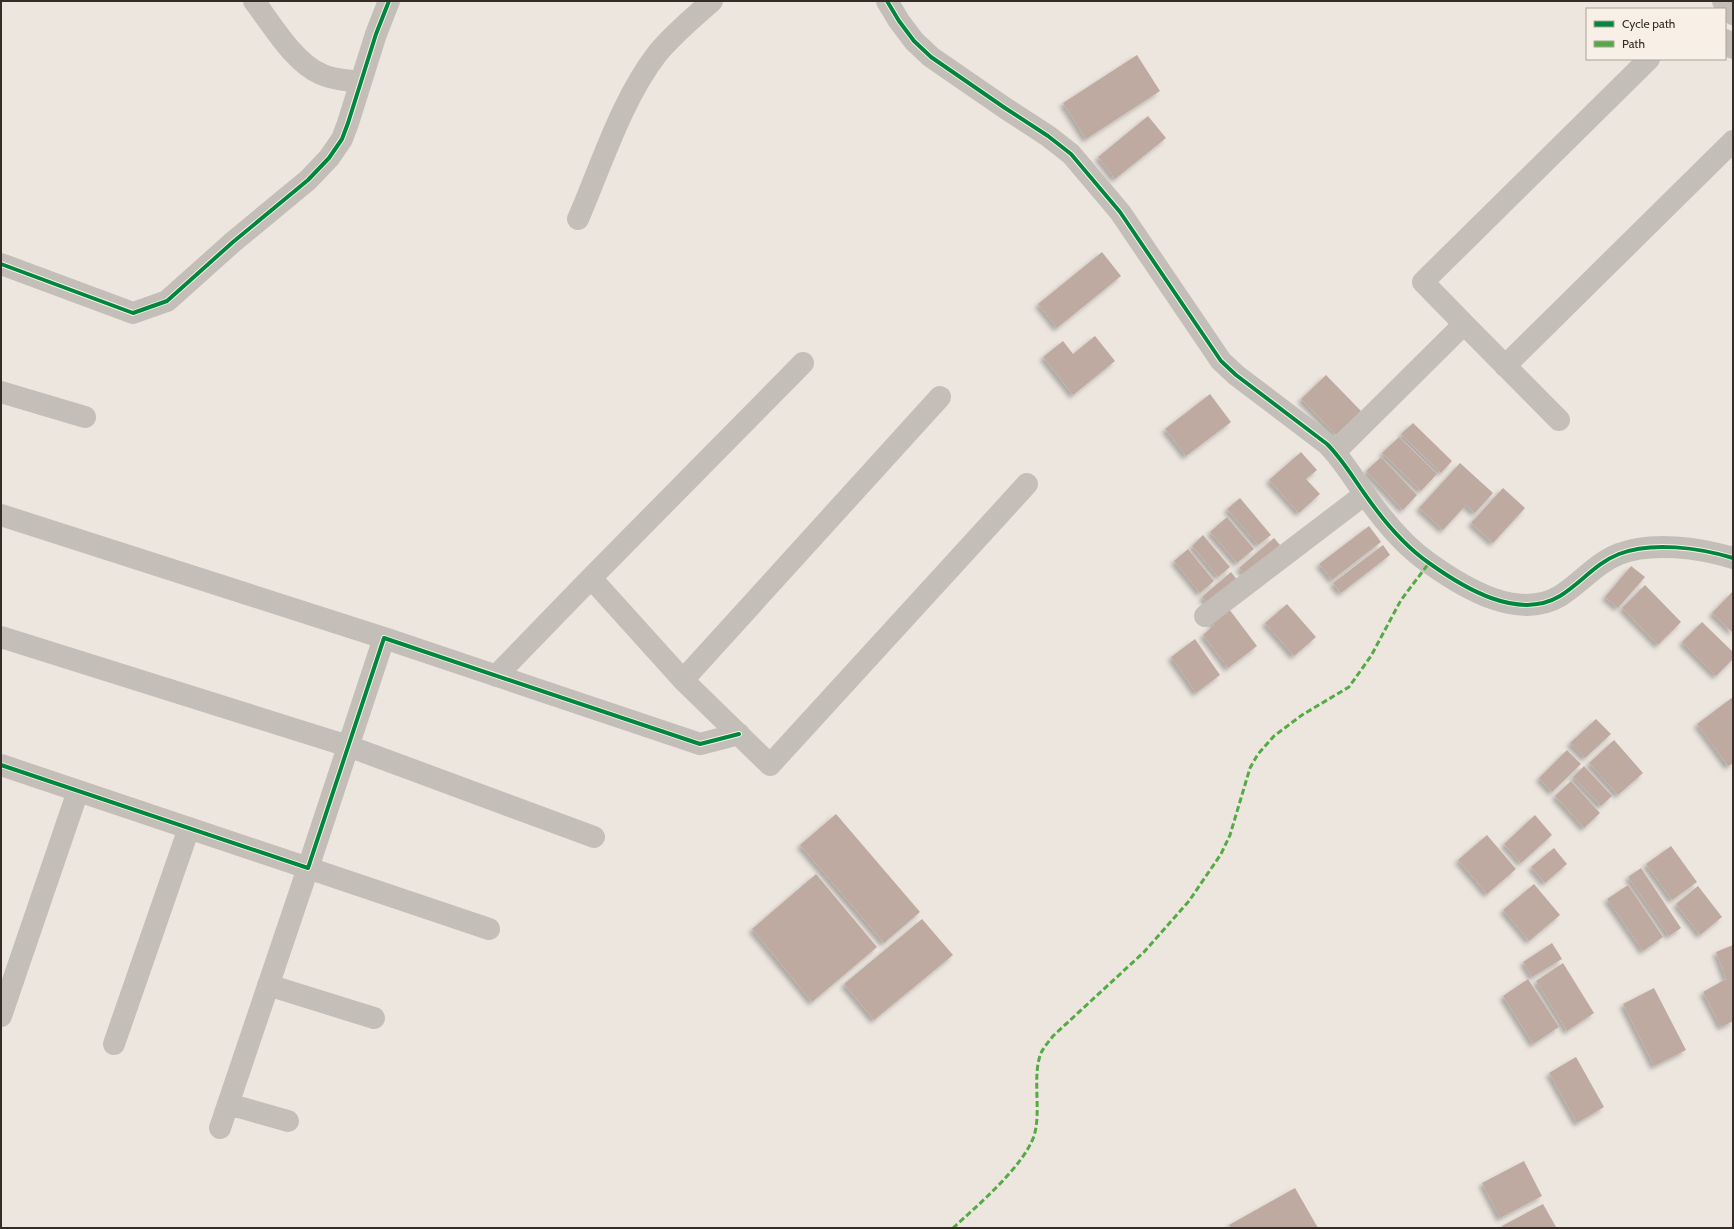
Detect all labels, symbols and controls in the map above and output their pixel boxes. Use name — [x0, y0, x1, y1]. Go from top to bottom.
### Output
legend — [1586, 8, 1726, 60]
text: Cycle path — [1622, 16, 1675, 31]
text: Path — [1622, 36, 1645, 51]

